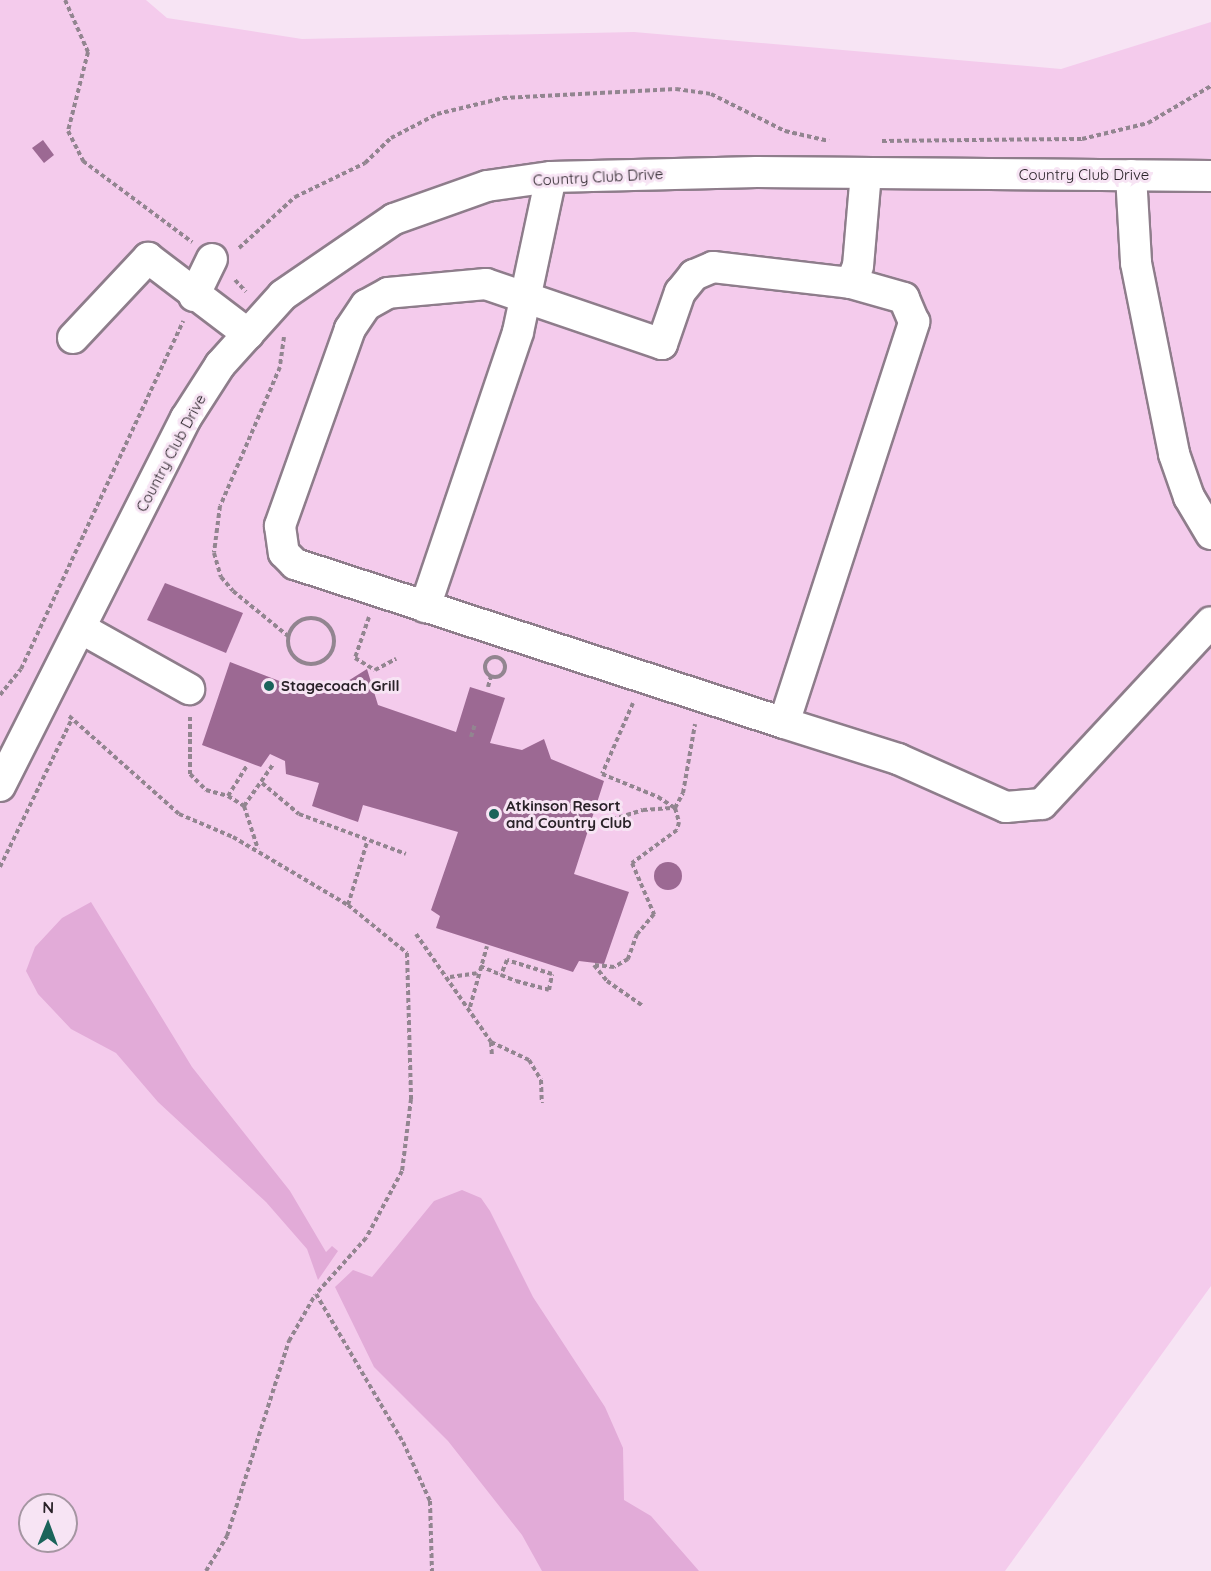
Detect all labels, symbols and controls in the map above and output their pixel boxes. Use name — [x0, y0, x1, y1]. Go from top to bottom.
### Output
street label: Country Club Drive — [532, 165, 664, 189]
street label: Country Club Drive — [1019, 166, 1149, 184]
street label: Country Club Drive — [132, 391, 210, 515]
place label: Stagecoach Grill — [281, 677, 400, 695]
marker: Stagecoach Grill — [262, 679, 276, 693]
place label: Atkinson Resort and Country Club — [506, 796, 632, 831]
marker: Atkinson Resort and Country Club — [487, 807, 501, 821]
north arrow — [18, 1493, 78, 1553]
text: N — [42, 1497, 54, 1517]

